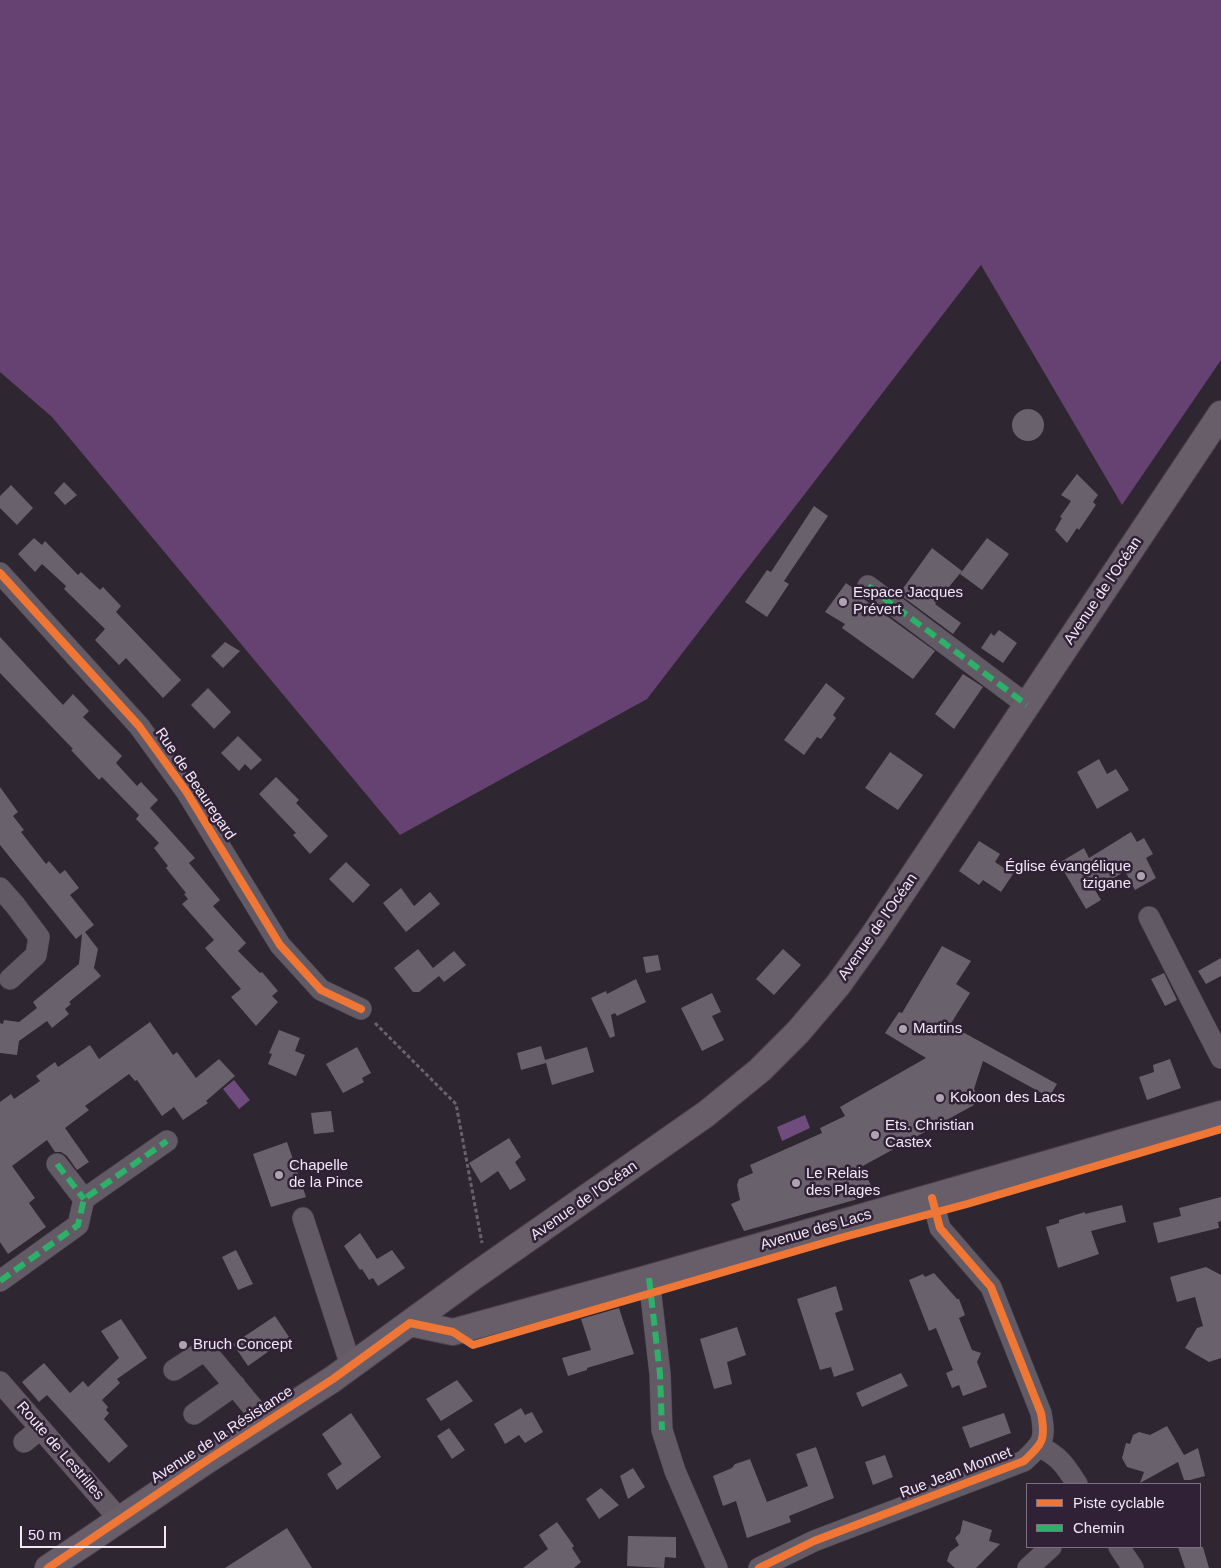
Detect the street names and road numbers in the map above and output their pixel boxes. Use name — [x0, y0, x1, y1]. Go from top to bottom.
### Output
street label: Avenue de l'Océan — [1060, 534, 1146, 648]
street label: Rue de Beauregard — [151, 725, 239, 843]
street label: Avenue de l'Océan — [834, 870, 922, 984]
street label: Avenue de l'Océan — [527, 1157, 641, 1245]
street label: Avenue des Lacs — [758, 1206, 874, 1254]
street label: Avenue de la Résistance — [148, 1382, 296, 1488]
street label: Route de Lestrilles — [12, 1398, 108, 1504]
street label: Rue Jean Monnet — [898, 1443, 1014, 1503]

